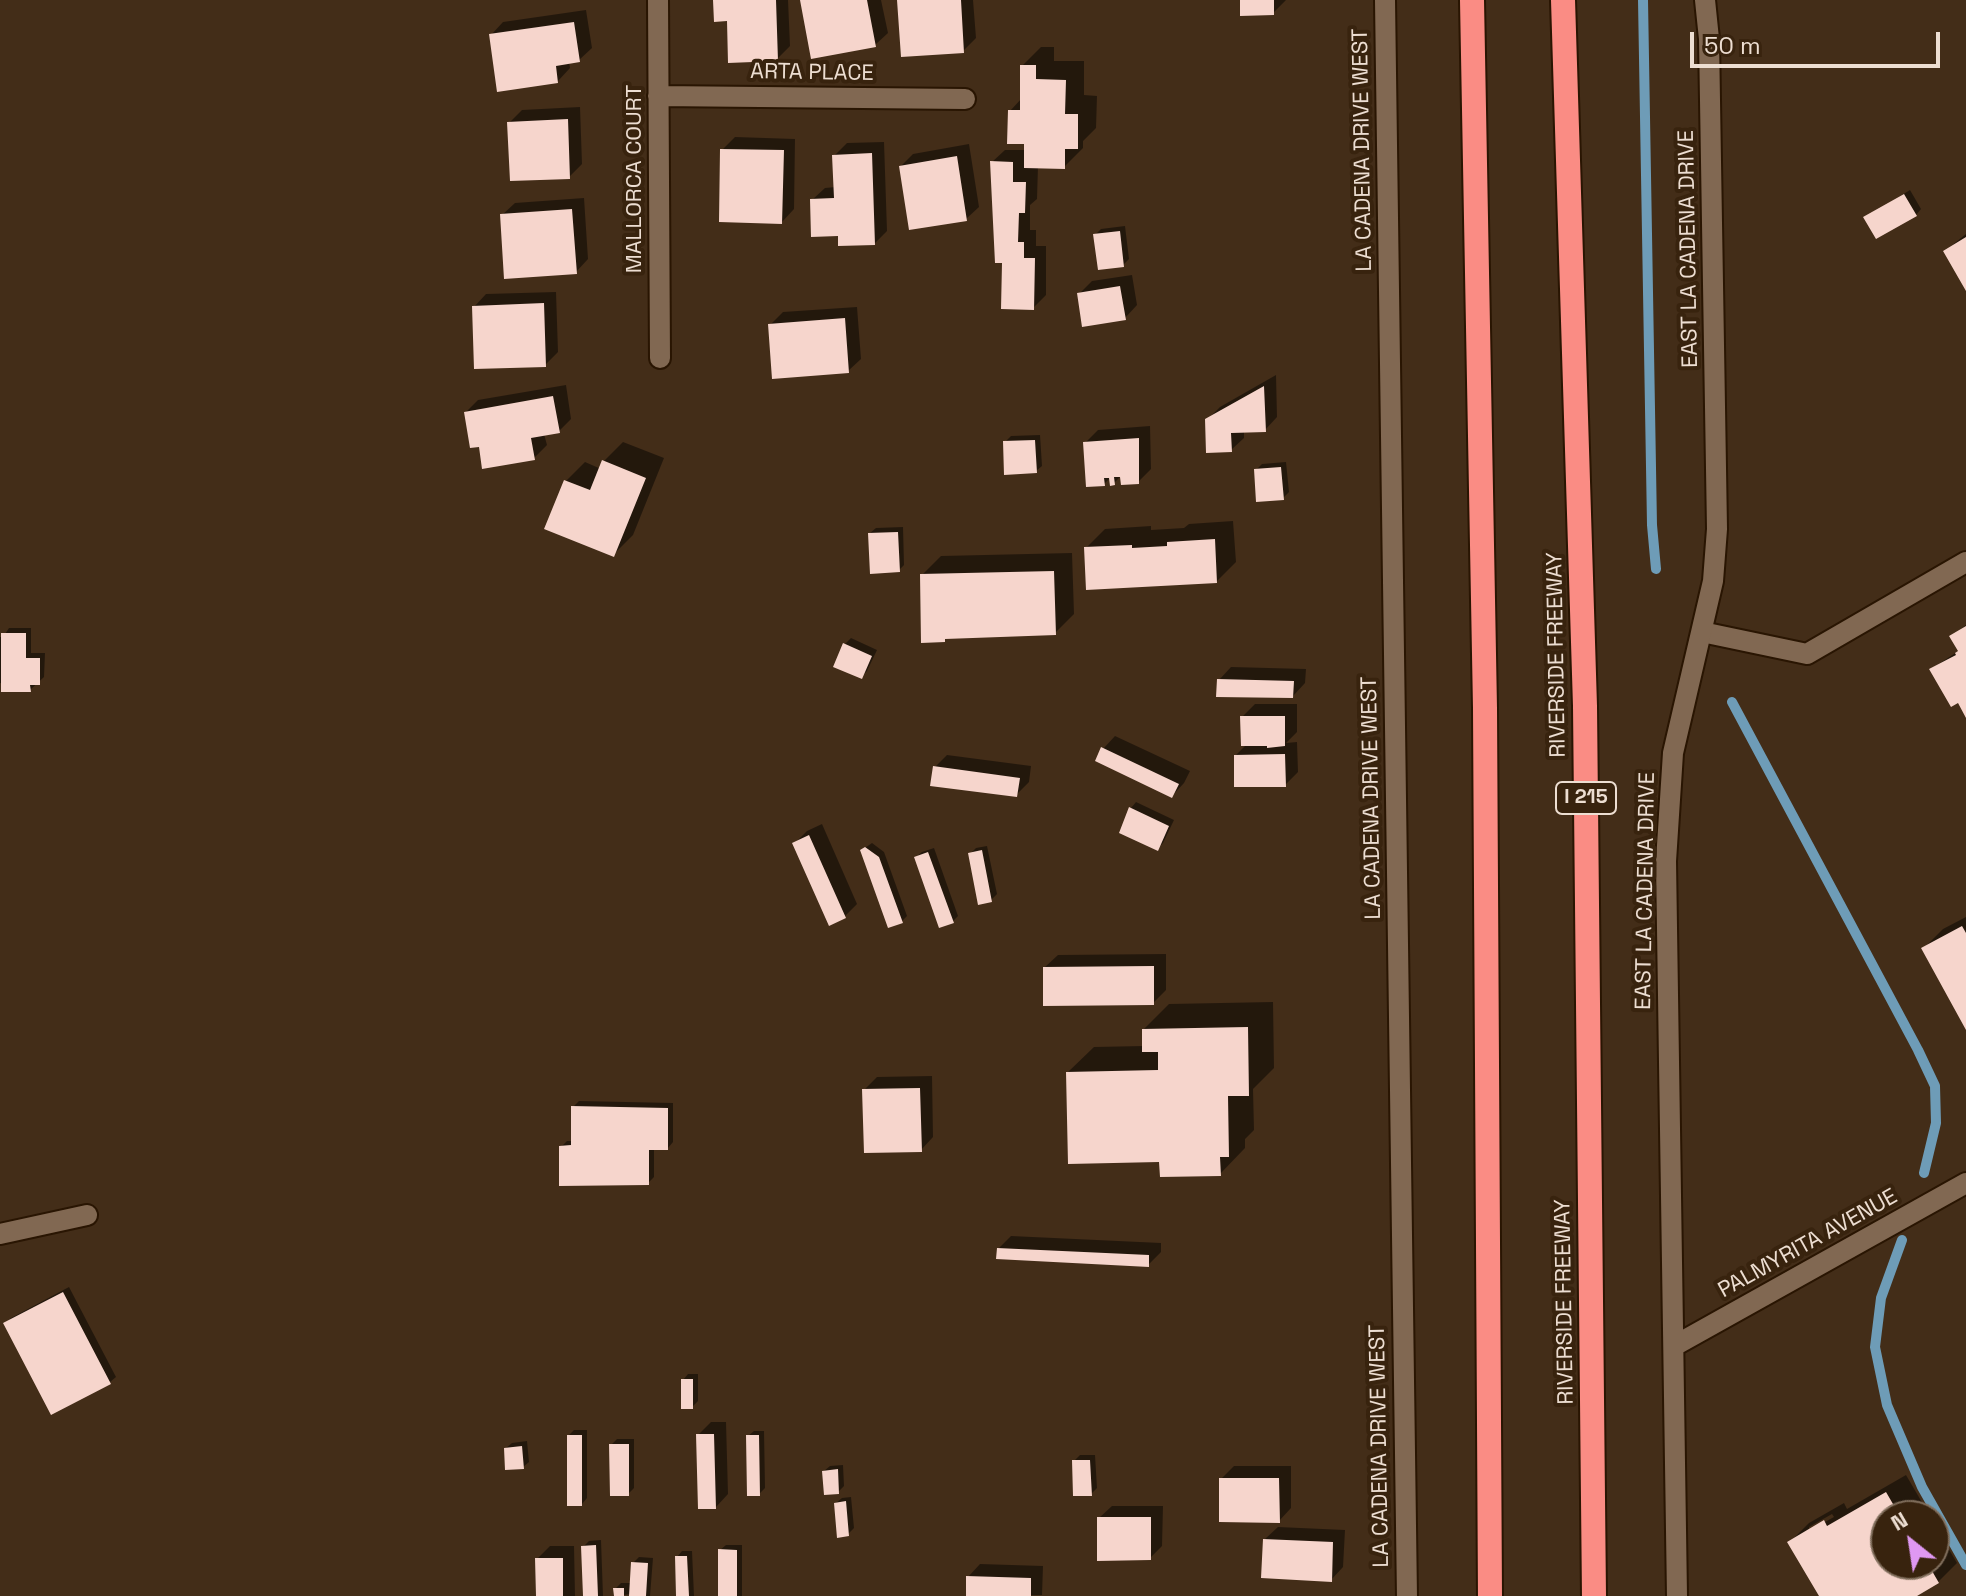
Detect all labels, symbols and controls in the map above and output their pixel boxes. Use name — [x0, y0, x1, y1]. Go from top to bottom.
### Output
scale bar — [1694, 16, 1944, 66]
street label: LA CADENA DRIVE WEST — [1348, 28, 1378, 272]
text: 50 m — [1704, 30, 1761, 61]
street label: ARTA PLACE — [750, 59, 874, 87]
street label: MALLORCA COURT — [622, 85, 648, 273]
street label: EAST LA CADENA DRIVE — [1674, 130, 1704, 368]
street label: RIVERSIDE FREEWAY — [1542, 552, 1572, 758]
street label: LA CADENA DRIVE WEST — [1357, 676, 1387, 920]
street label: EAST LA CADENA DRIVE — [1631, 772, 1661, 1010]
road number: I 215 — [1556, 782, 1616, 814]
street label: PALMYRITA AVENUE — [1714, 1184, 1902, 1304]
street label: RIVERSIDE FREEWAY — [1550, 1199, 1580, 1405]
street label: LA CADENA DRIVE WEST — [1365, 1324, 1395, 1568]
north arrow — [1870, 1500, 1950, 1580]
text: N — [1886, 1505, 1912, 1537]

